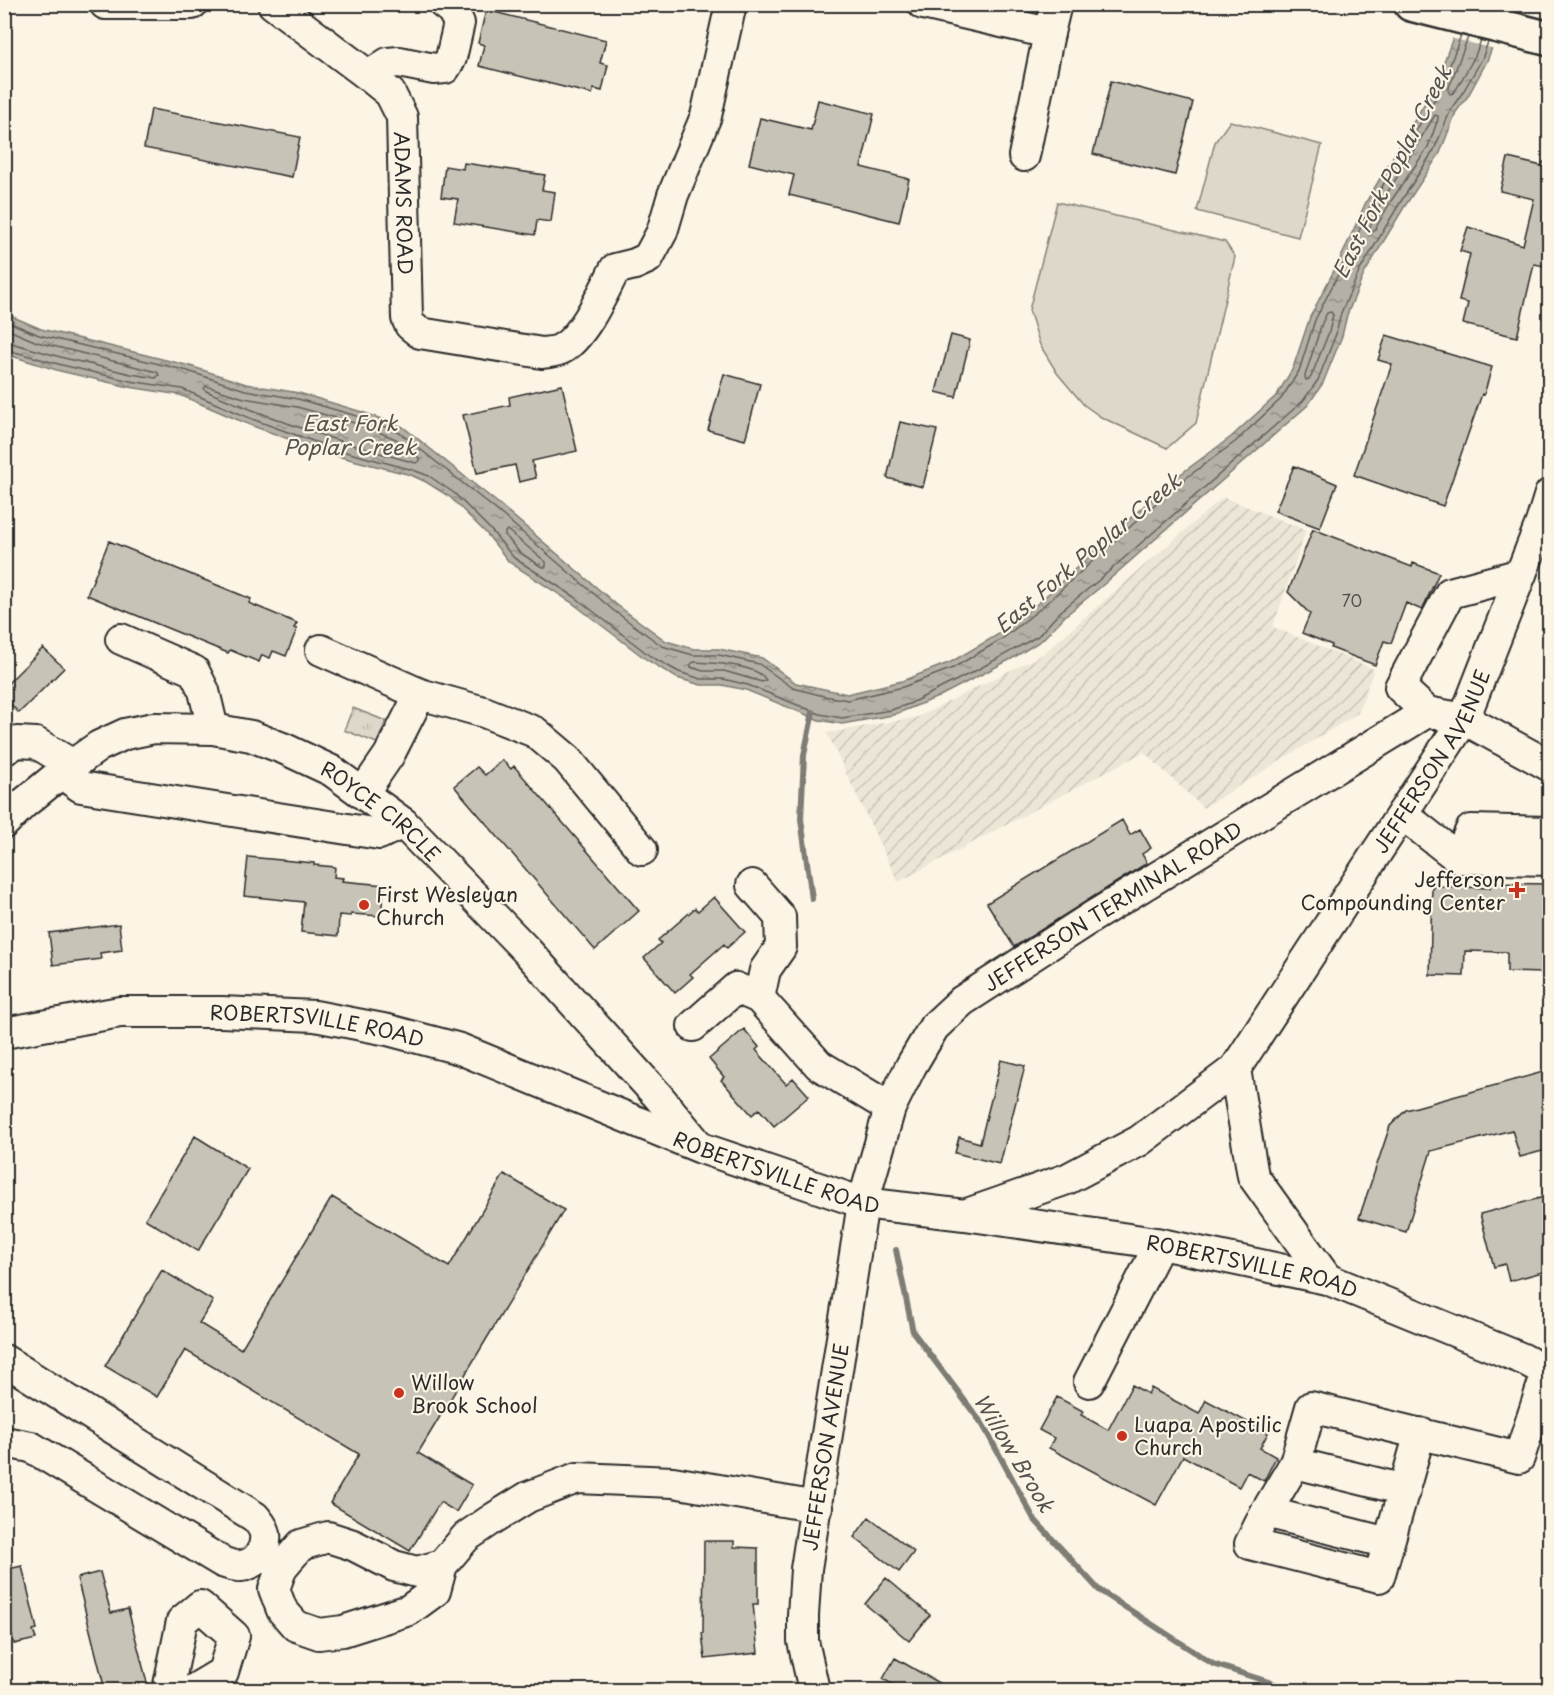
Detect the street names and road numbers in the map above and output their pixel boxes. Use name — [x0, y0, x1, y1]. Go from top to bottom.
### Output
street label: ADAMS ROAD — [387, 131, 421, 275]
street label: JEFFERSON AVENUE — [1365, 665, 1497, 859]
street label: ROYCE CIRCLE — [316, 753, 448, 869]
street label: JEFFERSON TERMINAL ROAD — [977, 814, 1248, 998]
street label: ROBERTSVILLE ROAD — [210, 997, 428, 1054]
street label: ROBERTSVILLE ROAD — [669, 1123, 882, 1220]
street label: ROBERTSVILLE ROAD — [1144, 1227, 1363, 1305]
street label: JEFFERSON AVENUE — [794, 1341, 856, 1553]

